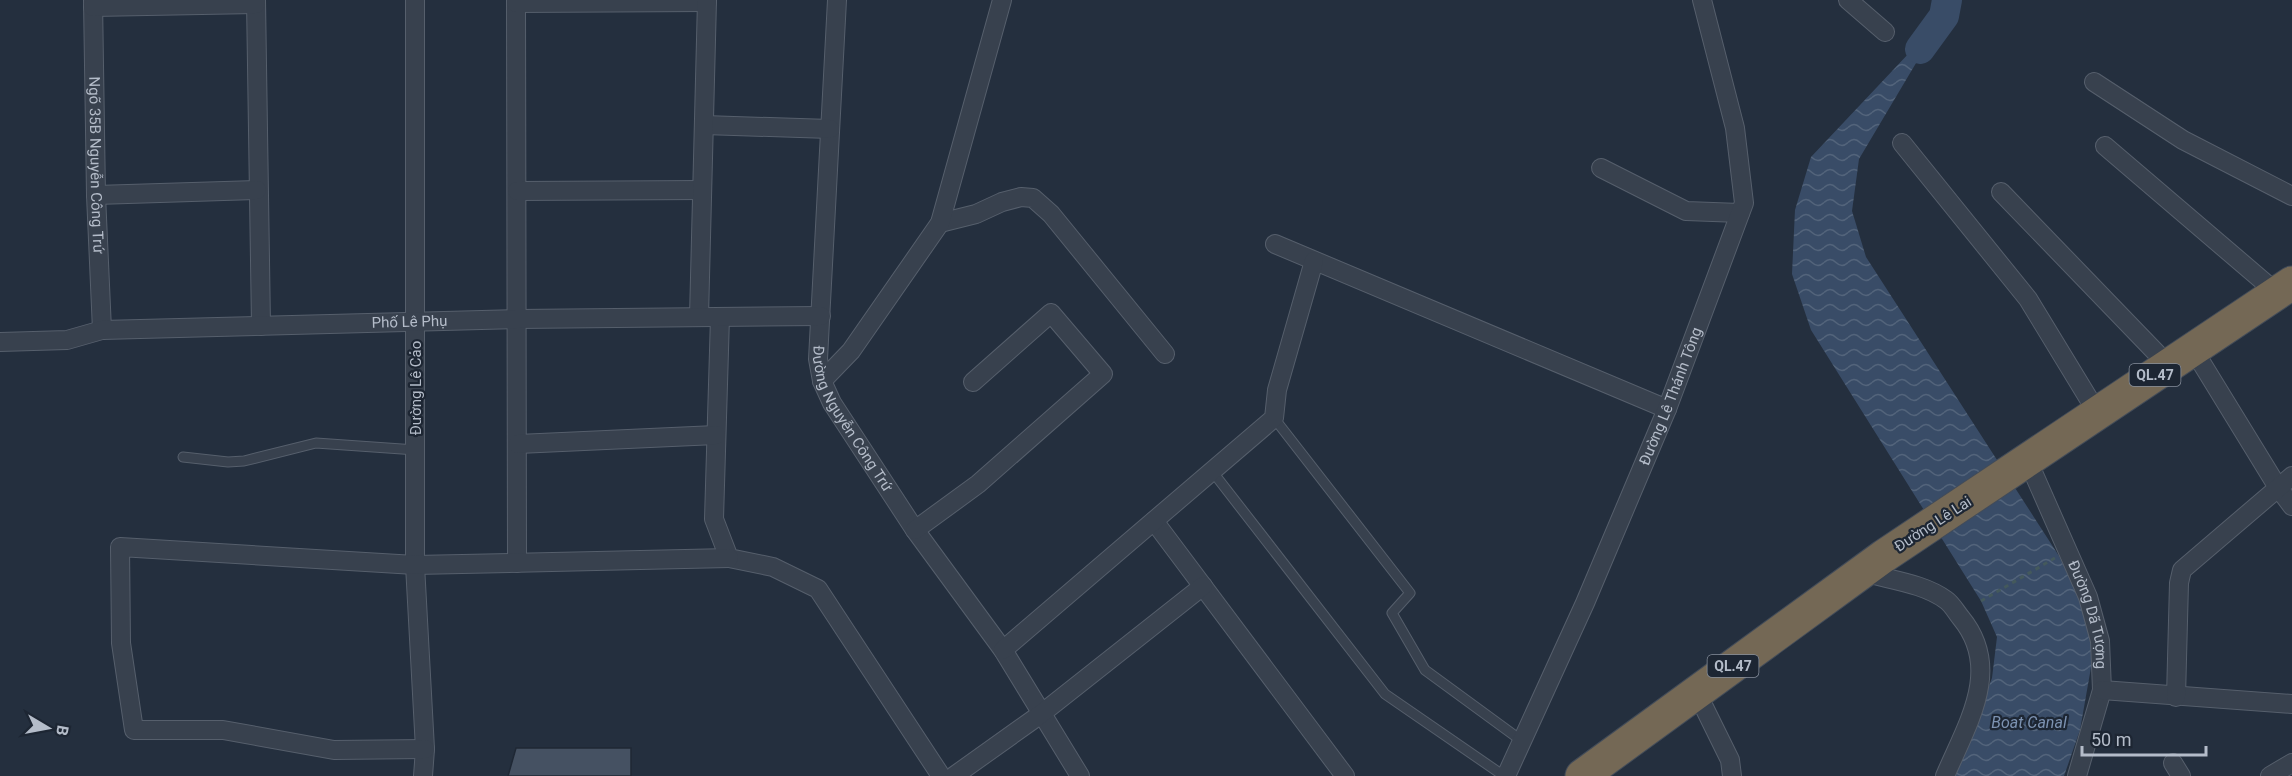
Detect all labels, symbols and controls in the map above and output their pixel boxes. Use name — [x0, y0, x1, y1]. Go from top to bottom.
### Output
street label: Ngõ 35B Nguyễn Công Trứ — [85, 76, 108, 255]
street label: Phố Lê Phụ — [371, 312, 448, 332]
street label: Đường Lê Thánh Tông — [1635, 325, 1706, 468]
street label: Đường Lê Cảo — [407, 341, 425, 435]
street label: Đường Nguyễn Công Trứ — [809, 345, 897, 496]
road number: QL.47 — [2130, 364, 2180, 386]
street label: Đường Lê Lai — [1891, 492, 1975, 556]
street label: Đường Dã Tượng — [2064, 558, 2110, 669]
road number: QL.47 — [1708, 655, 1758, 677]
north arrow — [18, 698, 78, 758]
water label: Boat Canal — [1991, 713, 2067, 732]
scale bar — [2082, 719, 2206, 757]
text: B — [52, 724, 73, 737]
text: 50 m — [2091, 729, 2131, 750]

